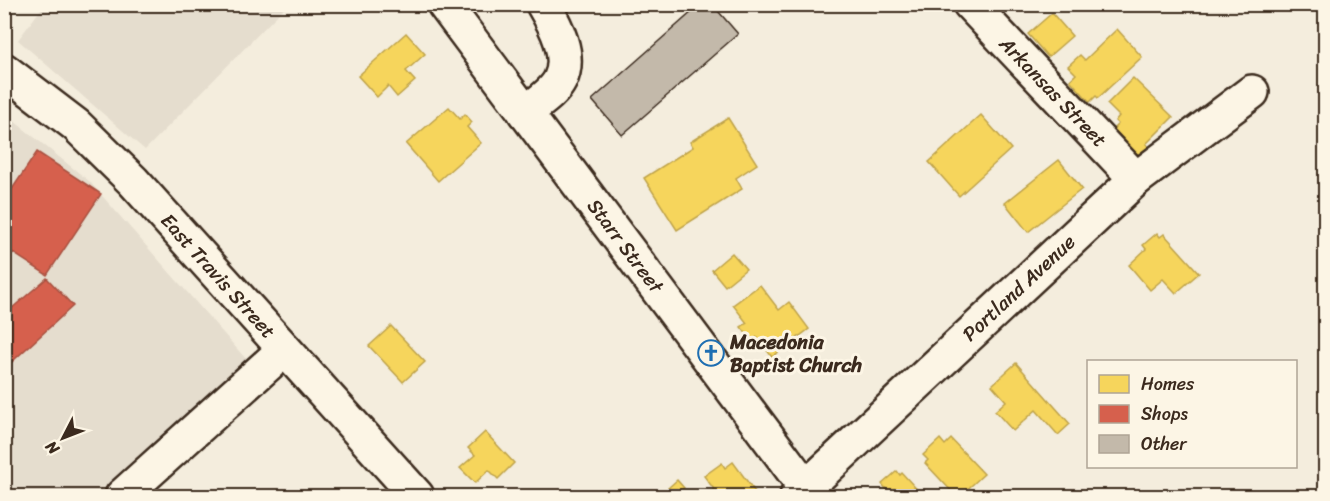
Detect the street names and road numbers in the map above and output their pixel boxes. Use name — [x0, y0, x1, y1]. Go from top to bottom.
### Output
street label: Arkansas Street — [990, 27, 1116, 156]
street label: Starr Street — [578, 191, 673, 302]
street label: East Travis Street — [152, 205, 285, 347]
street label: Portland Avenue — [954, 226, 1084, 350]

